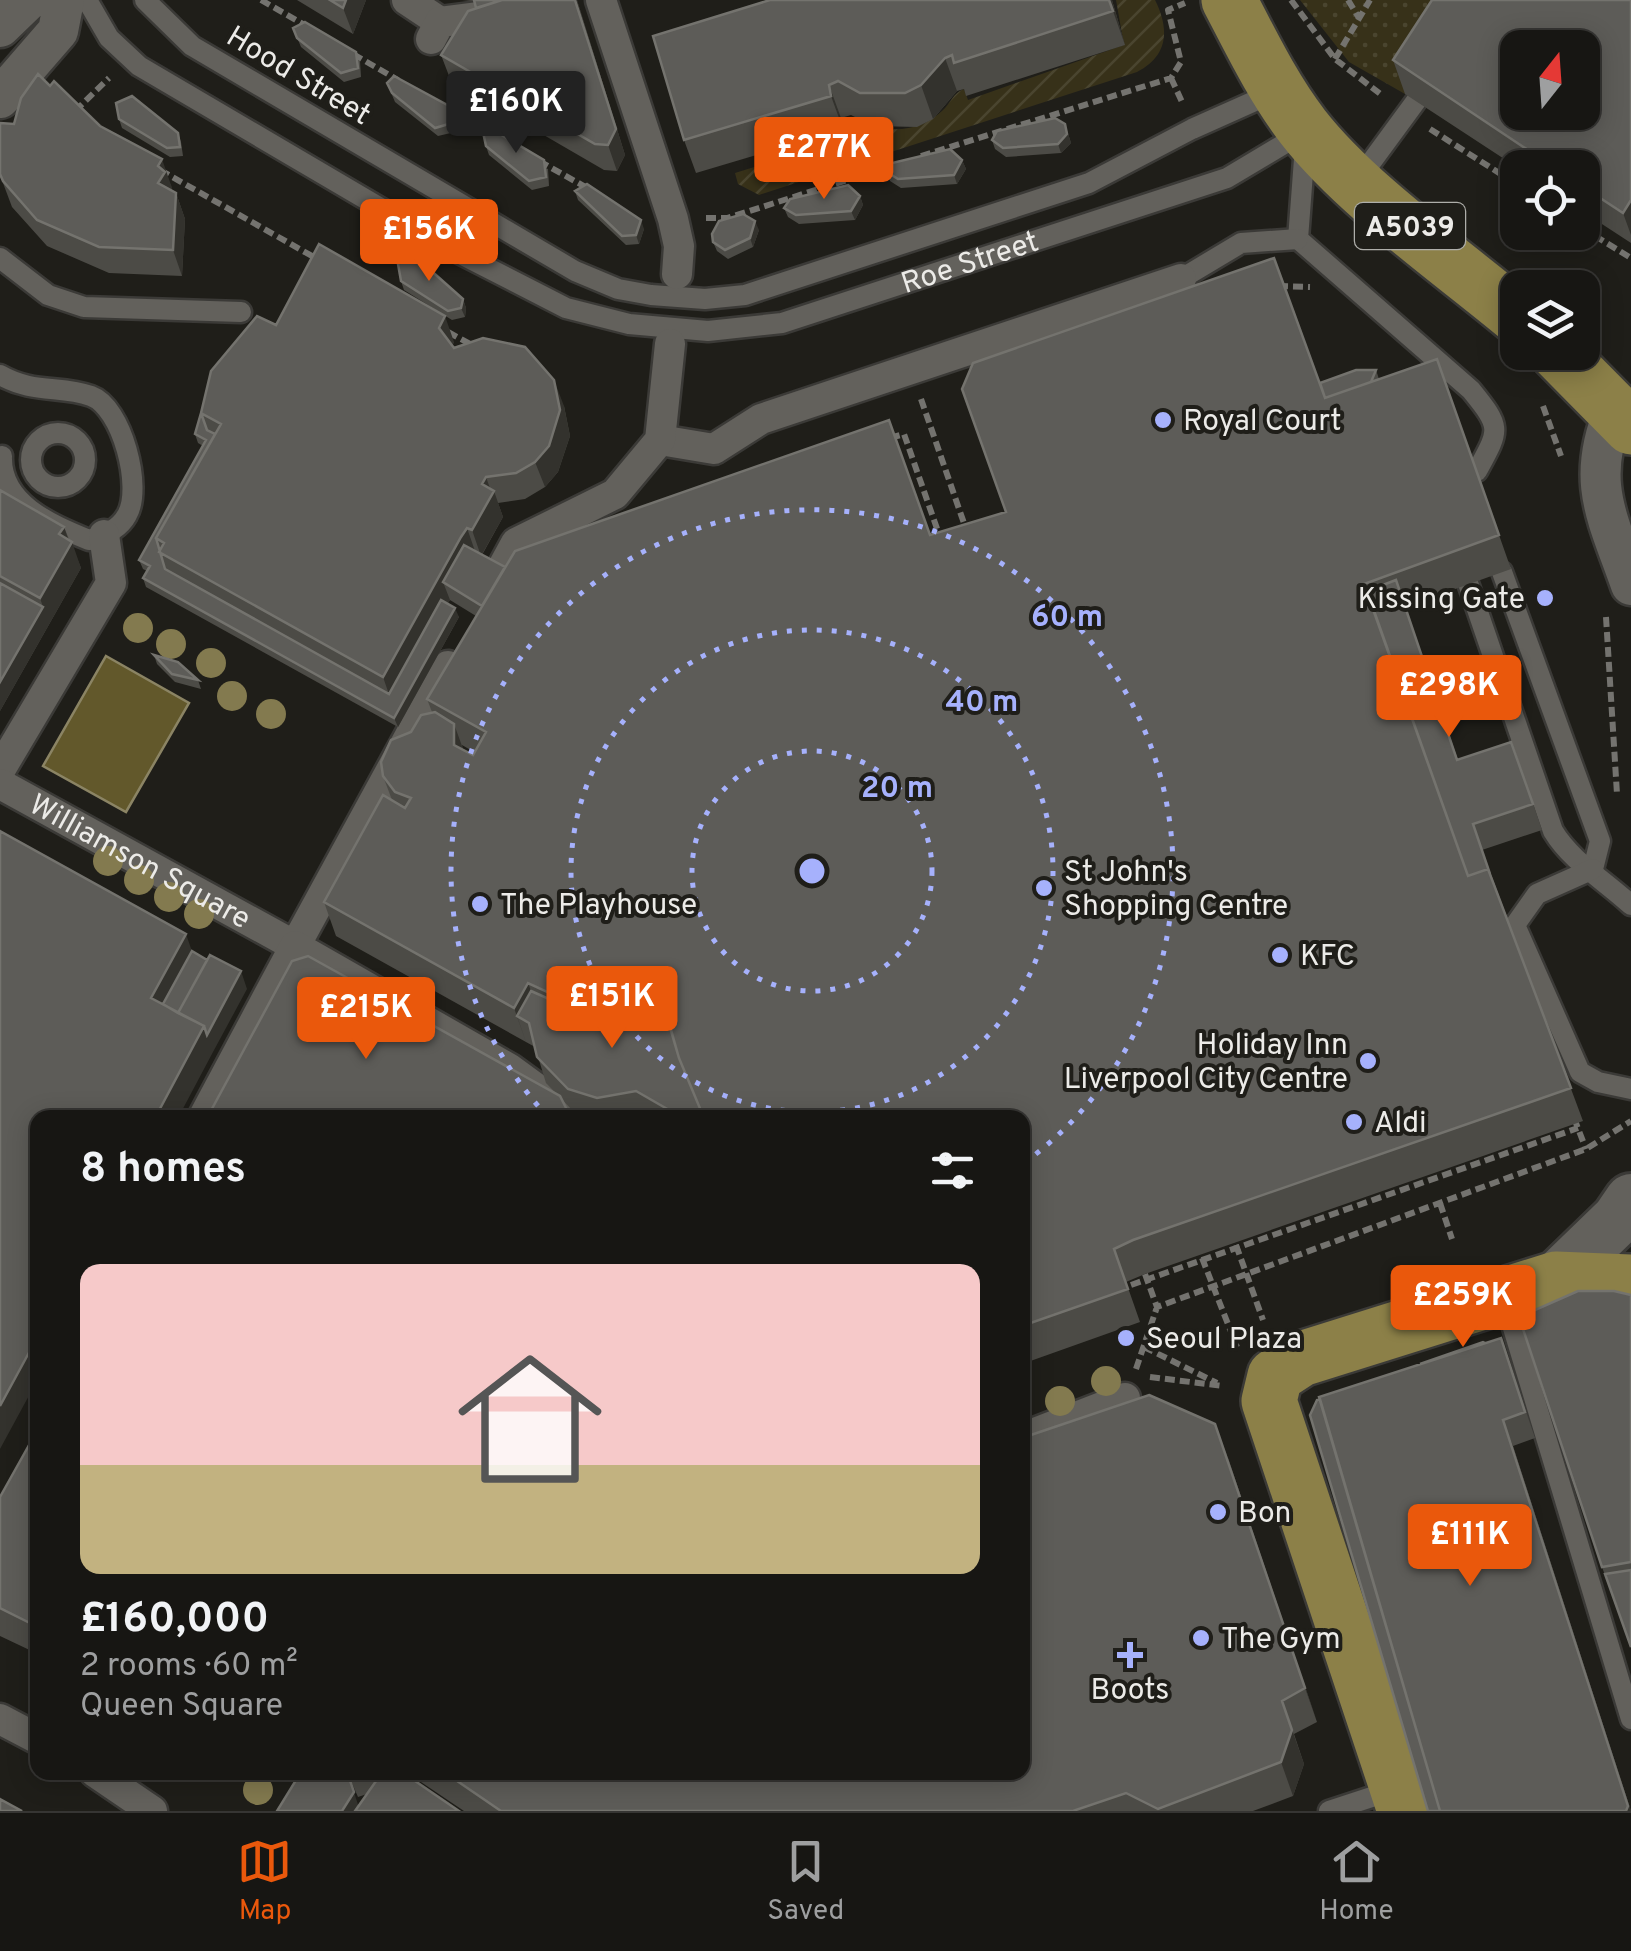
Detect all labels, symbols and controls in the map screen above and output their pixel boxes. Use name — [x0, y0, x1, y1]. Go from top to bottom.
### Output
street label: Hood Street — [219, 20, 377, 135]
north arrow — [1500, 30, 1600, 130]
map controls — [1500, 30, 1600, 370]
pin: £160K — [446, 71, 586, 156]
text: £160K — [468, 83, 564, 123]
pin: £277K — [754, 117, 894, 202]
text: £277K — [776, 129, 872, 169]
button: locate — [1500, 150, 1600, 250]
pin: £156K — [359, 199, 499, 284]
road number: A5039 — [1355, 203, 1465, 249]
text: £156K — [382, 211, 476, 251]
street label: Roe Street — [897, 225, 1044, 304]
button: layers — [1500, 270, 1600, 370]
place label: Royal Court — [1183, 404, 1342, 441]
marker: Royal Court — [1152, 409, 1174, 431]
place label: Kissing Gate — [1357, 582, 1525, 619]
marker: Kissing Gate — [1534, 587, 1556, 609]
text: 60 m — [1031, 600, 1103, 637]
pin: £298K — [1379, 655, 1519, 740]
text: £298K — [1398, 667, 1500, 707]
text: 40 m — [946, 685, 1018, 722]
text: 20 m — [861, 771, 933, 808]
street label: Williamson Square — [22, 788, 256, 939]
centre of rings — [794, 853, 830, 889]
place label: St John's Shopping Centre — [1064, 855, 1288, 926]
marker: St John's Shopping Centre — [1033, 877, 1055, 899]
place label: The Playhouse — [500, 888, 697, 925]
marker: The Playhouse — [469, 893, 491, 915]
place label: KFC — [1300, 939, 1355, 976]
marker: KFC — [1269, 944, 1291, 966]
pin: £151K — [542, 966, 682, 1051]
pin: £215K — [296, 977, 436, 1062]
text: £151K — [568, 978, 656, 1018]
text: £215K — [319, 989, 413, 1029]
place label: Holiday Inn Liverpool City Centre — [1064, 1028, 1348, 1099]
marker: Holiday Inn Liverpool City Centre — [1357, 1050, 1379, 1072]
place label: Aldi — [1374, 1106, 1427, 1143]
marker: Aldi — [1343, 1111, 1365, 1133]
icon: filters — [925, 1143, 980, 1198]
text: 8 homes — [80, 1144, 246, 1197]
pin: £259K — [1393, 1265, 1533, 1350]
text: £259K — [1413, 1277, 1513, 1317]
place label: Seoul Plaza — [1146, 1322, 1302, 1359]
marker: Seoul Plaza — [1115, 1327, 1137, 1349]
icon: home — [440, 1329, 620, 1509]
place label: Bon — [1238, 1496, 1291, 1533]
marker: Bon — [1207, 1501, 1229, 1523]
pin: £111K — [1400, 1504, 1540, 1589]
text: £111K — [1430, 1516, 1510, 1556]
text: £160,000 — [80, 1594, 269, 1647]
place label: The Gym — [1221, 1622, 1341, 1659]
marker: The Gym — [1190, 1627, 1212, 1649]
marker: Boots — [1119, 1644, 1141, 1666]
text: 2 rooms · 60 m² — [80, 1647, 298, 1687]
place label: Boots — [1091, 1673, 1169, 1710]
text: Queen Square — [80, 1687, 283, 1727]
tab: Map — [237, 1834, 292, 1930]
tab: Saved — [767, 1834, 844, 1930]
tab: Home — [1319, 1834, 1394, 1930]

